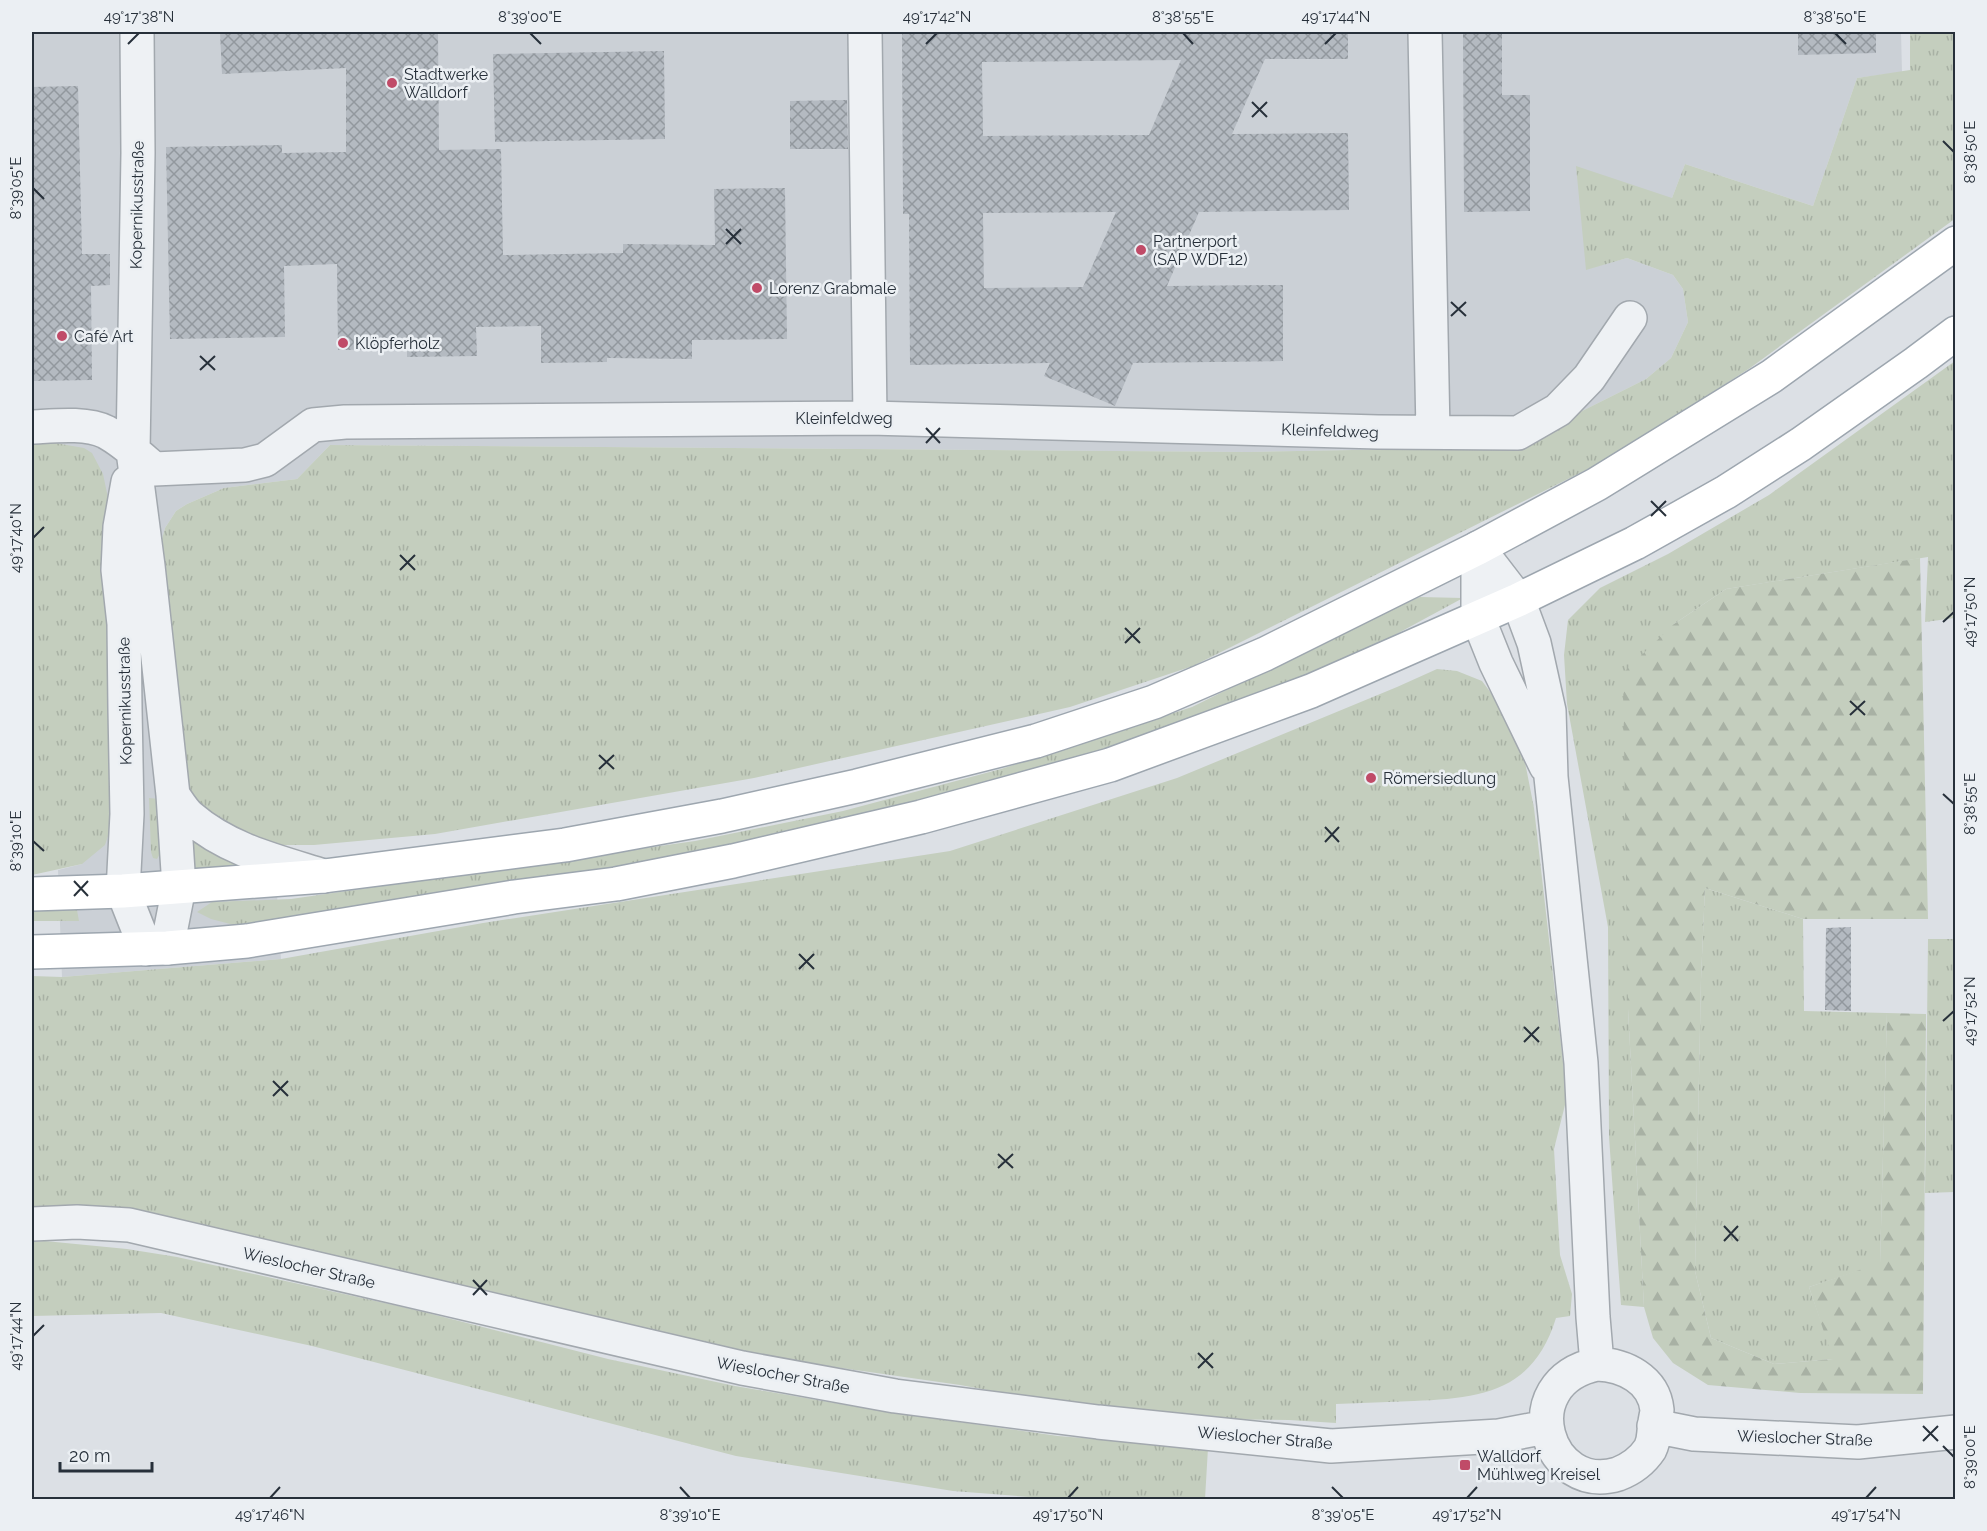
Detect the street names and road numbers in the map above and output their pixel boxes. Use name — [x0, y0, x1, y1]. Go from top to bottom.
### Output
street label: Kopernikusstraße — [126, 141, 148, 269]
street label: Kleinfeldweg — [795, 409, 893, 428]
street label: Kleinfeldweg — [1281, 420, 1379, 442]
street label: Kopernikusstraße — [114, 637, 136, 765]
street label: Wieslocher Straße — [241, 1244, 377, 1292]
street label: Wieslocher Straße — [715, 1353, 851, 1397]
street label: Wieslocher Straße — [1197, 1423, 1333, 1453]
street label: Wieslocher Straße — [1737, 1426, 1873, 1450]

